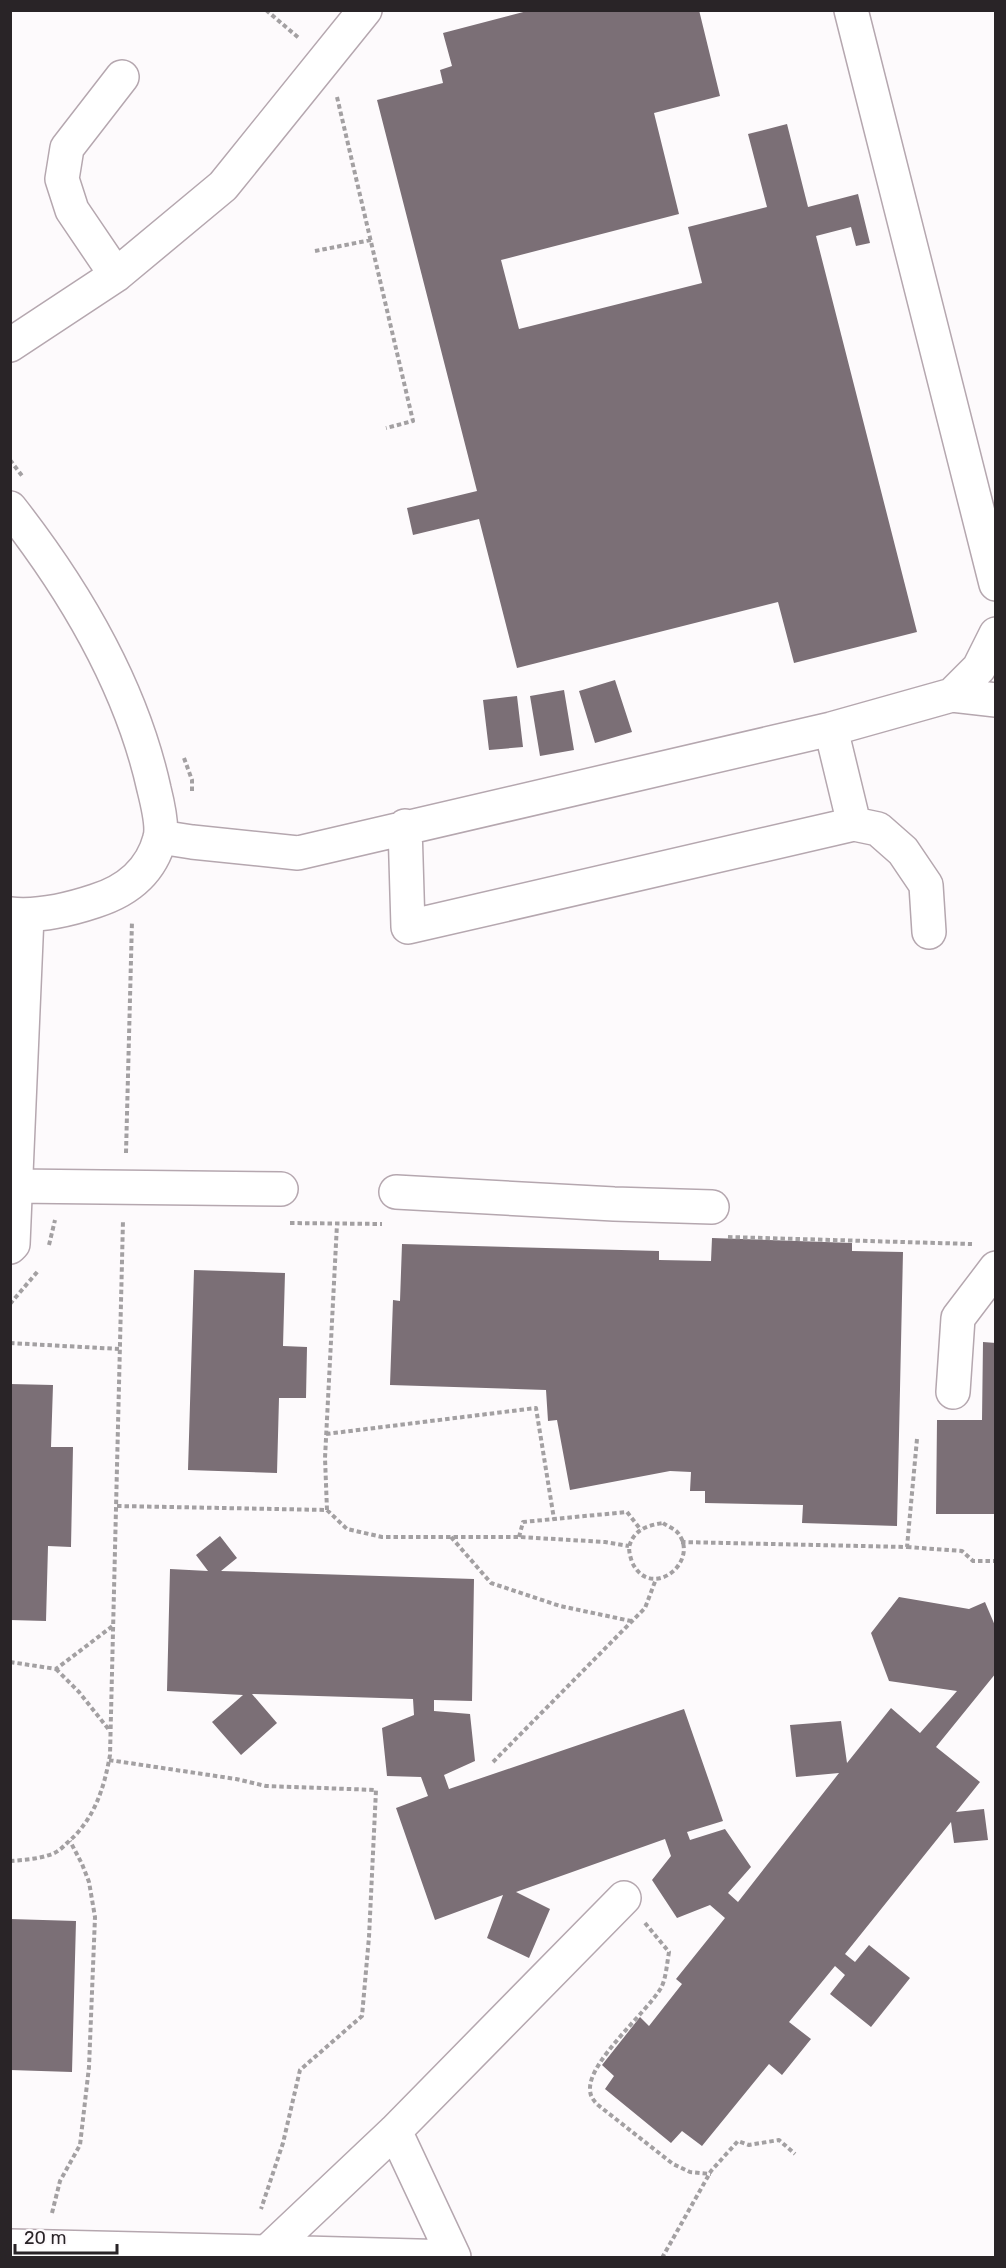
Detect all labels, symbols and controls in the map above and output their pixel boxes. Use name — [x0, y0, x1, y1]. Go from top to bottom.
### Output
scale bar — [15, 2217, 117, 2255]
text: 20 m — [24, 2227, 66, 2249]

